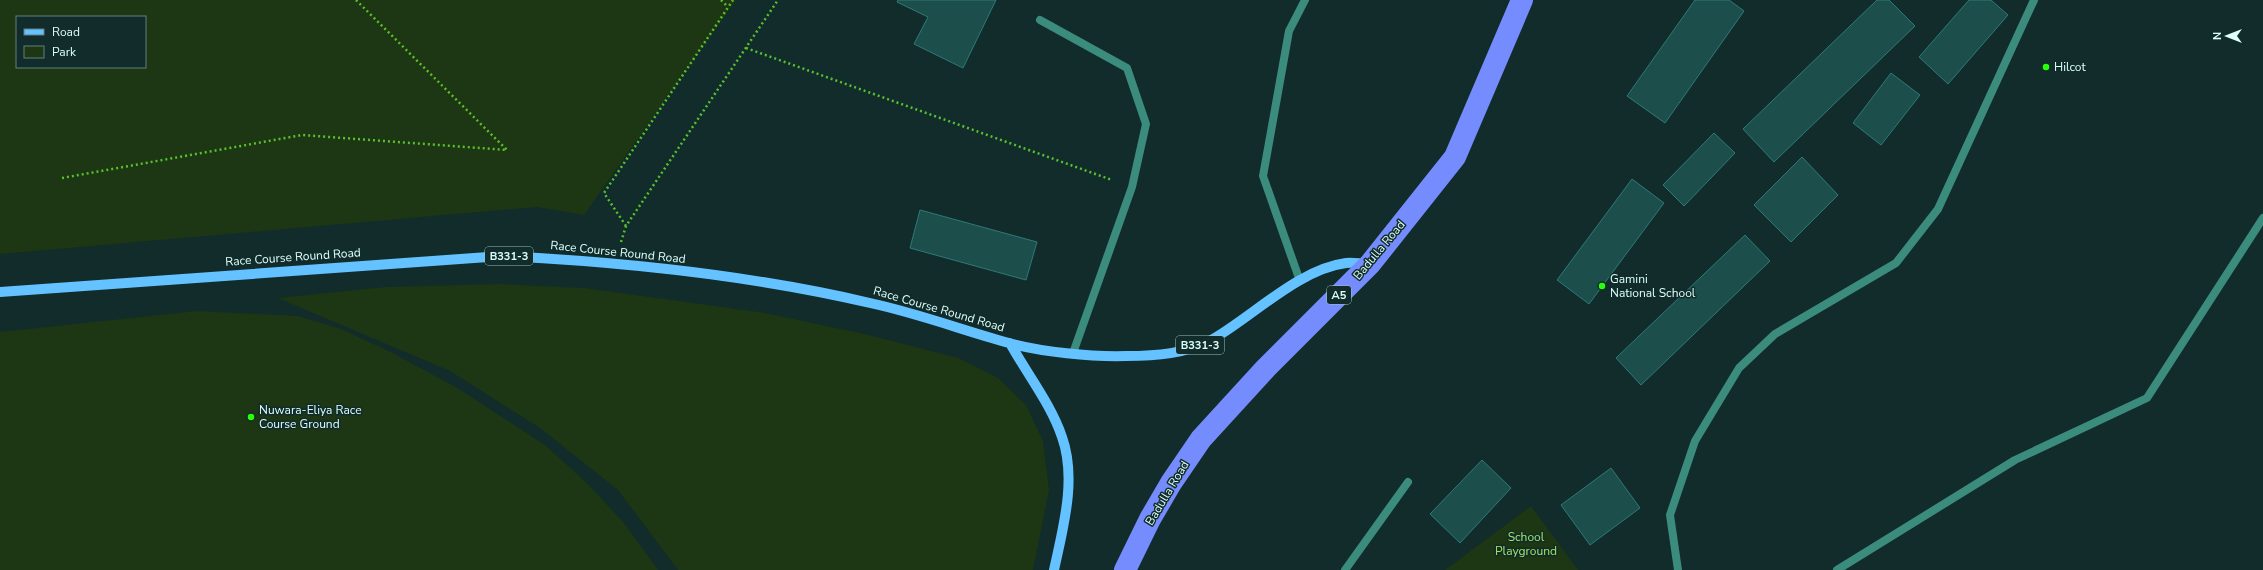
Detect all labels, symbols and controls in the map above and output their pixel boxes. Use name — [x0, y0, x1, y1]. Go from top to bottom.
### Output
legend — [16, 16, 146, 68]
north arrow — [2207, 16, 2247, 56]
text: Road — [52, 24, 80, 40]
text: N — [2210, 32, 2225, 40]
text: Park — [52, 44, 77, 60]
place label: Hilcot — [2054, 59, 2086, 75]
marker: Hilcot — [2041, 62, 2051, 72]
street label: Badulla Road — [1350, 217, 1408, 283]
street label: Race Course Round Road — [550, 237, 686, 267]
street label: Race Course Round Road — [225, 244, 361, 270]
road number: B331-3 — [485, 247, 533, 265]
place label: Gamini National School — [1610, 271, 1696, 301]
marker: Gamini National School — [1597, 281, 1607, 291]
street label: Race Course Round Road — [871, 283, 1007, 335]
road number: A5 — [1327, 286, 1351, 304]
road number: B331-3 — [1176, 336, 1224, 354]
place label: Nuwara-Eliya Race Course Ground — [259, 402, 362, 432]
marker: Nuwara-Eliya Race Course Ground — [246, 412, 256, 422]
street label: Badulla Road — [1141, 458, 1193, 528]
park label: School Playground — [1495, 529, 1557, 559]

